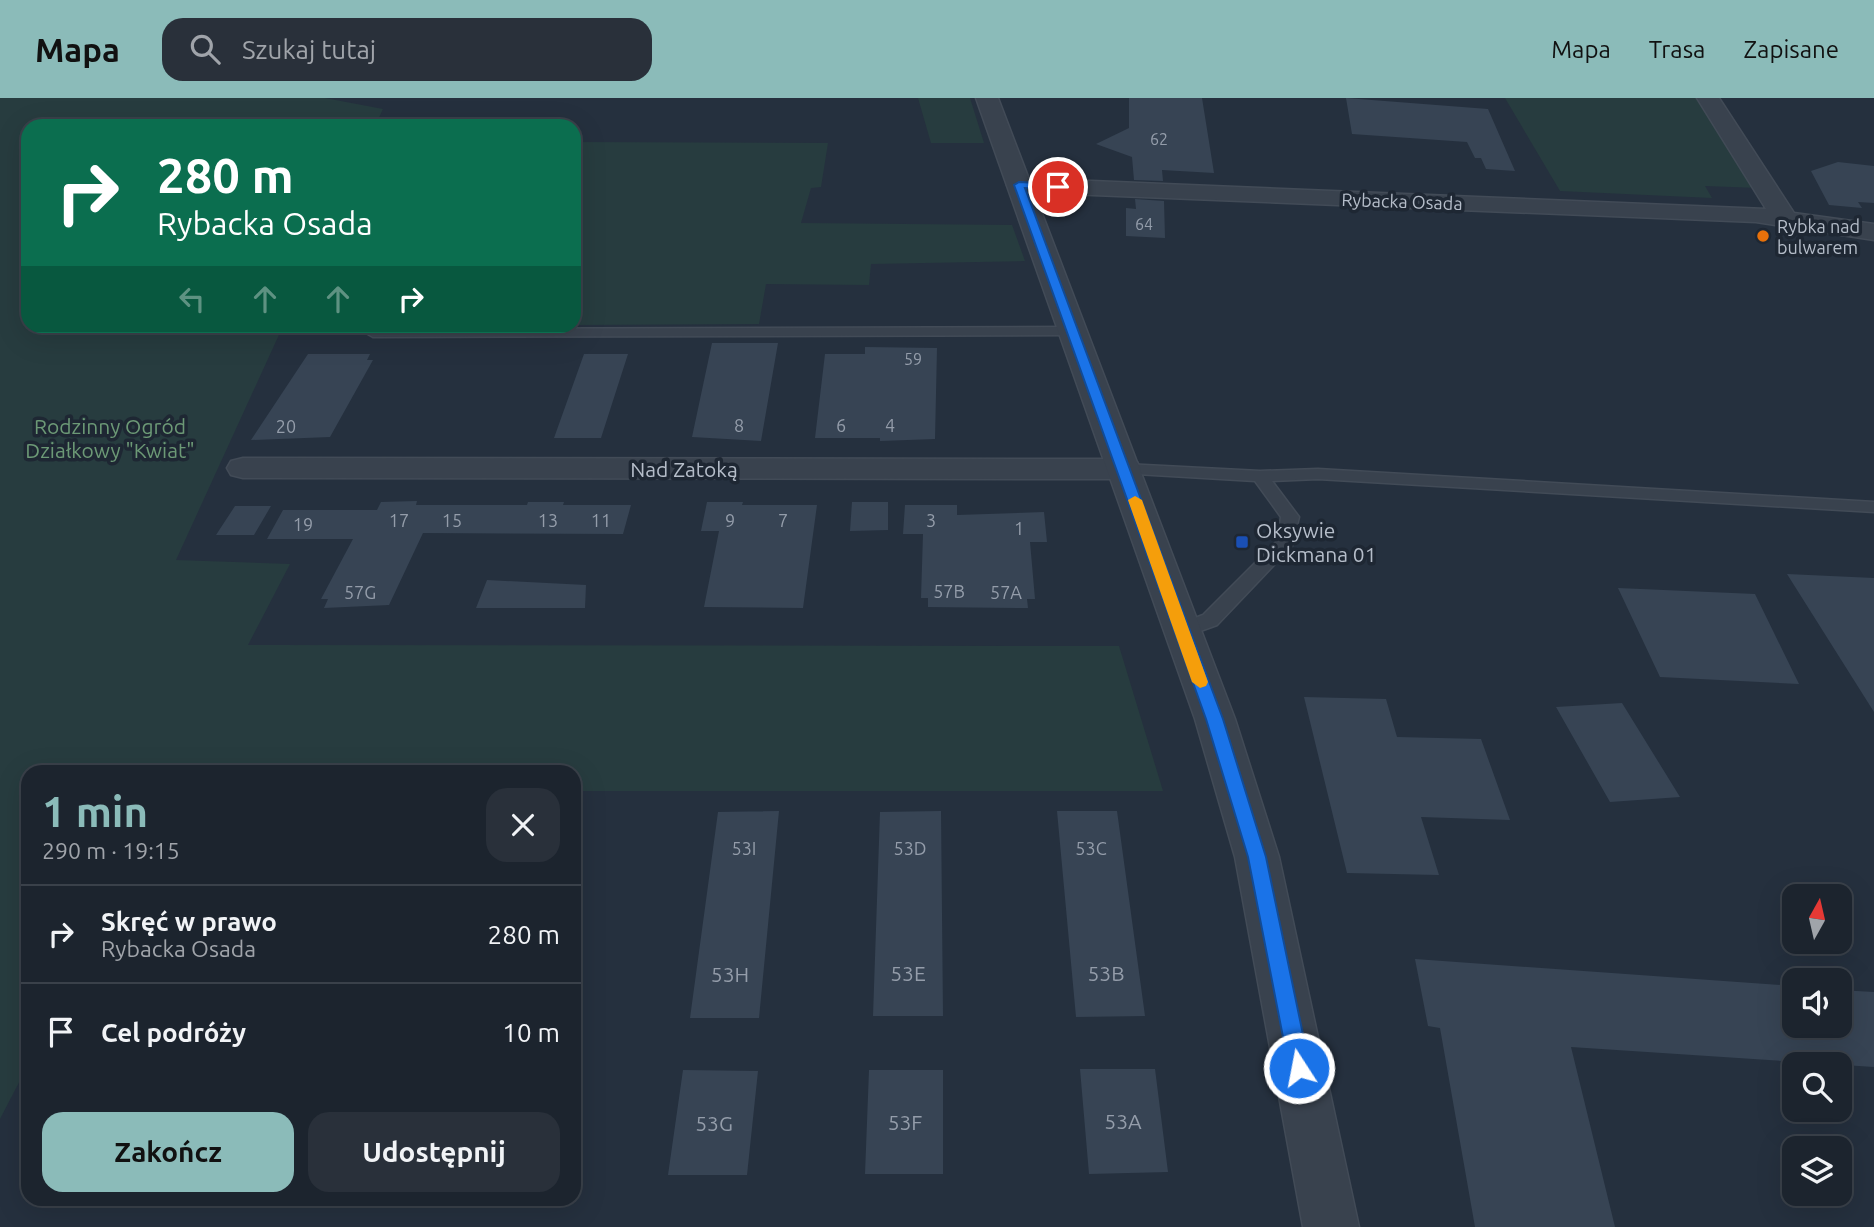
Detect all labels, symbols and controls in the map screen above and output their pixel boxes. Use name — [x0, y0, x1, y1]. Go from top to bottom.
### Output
search box — [162, 18, 652, 81]
icon: search — [186, 30, 224, 68]
text: Mapa — [35, 31, 120, 68]
text: Szukaj tutaj — [242, 35, 376, 64]
text: Mapa — [1551, 36, 1611, 63]
text: Trasa — [1649, 36, 1705, 63]
text: Zapisane — [1743, 36, 1839, 63]
house number: 62 — [1150, 130, 1168, 148]
icon: right — [42, 147, 133, 238]
text: 280 m — [157, 147, 294, 202]
pin — [1028, 157, 1088, 217]
icon: arrive — [1039, 168, 1077, 206]
street label: Rybacka Osada — [1341, 189, 1463, 213]
text: Rybacka Osada — [157, 205, 373, 241]
house number: 64 — [1135, 215, 1153, 233]
place label: Rybka nad bulwarem — [1777, 216, 1860, 257]
marker: Rybka nad bulwarem — [1755, 228, 1771, 244]
icon: left — [173, 280, 211, 318]
icon: ahead — [246, 280, 284, 318]
icon: ahead — [319, 280, 357, 318]
icon: right — [392, 280, 430, 318]
house number: 59 — [904, 350, 922, 368]
park label: Rodzinny Ogród Działkowy "Kwiat" — [25, 414, 195, 462]
house number: 8 — [734, 415, 744, 435]
house number: 6 — [836, 415, 846, 435]
house number: 4 — [885, 415, 895, 435]
house number: 20 — [276, 416, 296, 436]
street label: Nad Zatoką — [630, 457, 738, 481]
house number: 17 — [389, 510, 409, 530]
house number: 15 — [442, 510, 462, 530]
house number: 13 — [538, 510, 558, 530]
house number: 11 — [591, 510, 611, 530]
house number: 9 — [725, 510, 735, 530]
house number: 7 — [778, 510, 788, 530]
house number: 3 — [926, 510, 936, 530]
house number: 19 — [293, 514, 313, 534]
house number: 1 — [1014, 518, 1024, 538]
place label: Oksywie Dickmana 01 — [1256, 518, 1377, 566]
marker: Oksywie Dickmana 01 — [1234, 534, 1250, 550]
house number: 57B — [933, 581, 965, 601]
house number: 57G — [344, 582, 376, 602]
house number: 57A — [990, 582, 1022, 602]
text: 1 min — [42, 788, 148, 835]
button: close — [486, 788, 560, 862]
text: 290 m · 19:15 — [42, 838, 180, 863]
house number: 53I — [732, 838, 756, 858]
house number: 53D — [893, 838, 927, 858]
house number: 53C — [1075, 838, 1107, 858]
north arrow — [1782, 884, 1852, 954]
map controls — [1782, 884, 1852, 1206]
text: Skręć w prawo — [101, 907, 277, 936]
icon: right — [42, 915, 80, 953]
text: 280 m — [488, 920, 560, 949]
text: Rybacka Osada — [101, 936, 256, 961]
house number: 53E — [890, 961, 926, 985]
house number: 53B — [1087, 961, 1125, 985]
house number: 53H — [711, 962, 749, 986]
button: sound — [1782, 968, 1852, 1038]
icon: arrive — [42, 1013, 80, 1051]
text: Cel podróży — [101, 1018, 246, 1047]
text: 10 m — [502, 1018, 560, 1047]
position arrow — [1262, 1031, 1336, 1105]
button: search — [1782, 1052, 1852, 1122]
house number: 53A — [1104, 1109, 1142, 1133]
house number: 53F — [888, 1110, 922, 1134]
house number: 53G — [695, 1111, 733, 1135]
button: Zakończ — [42, 1112, 294, 1192]
button: Udostępnij — [308, 1112, 560, 1192]
button: layers — [1782, 1136, 1852, 1206]

